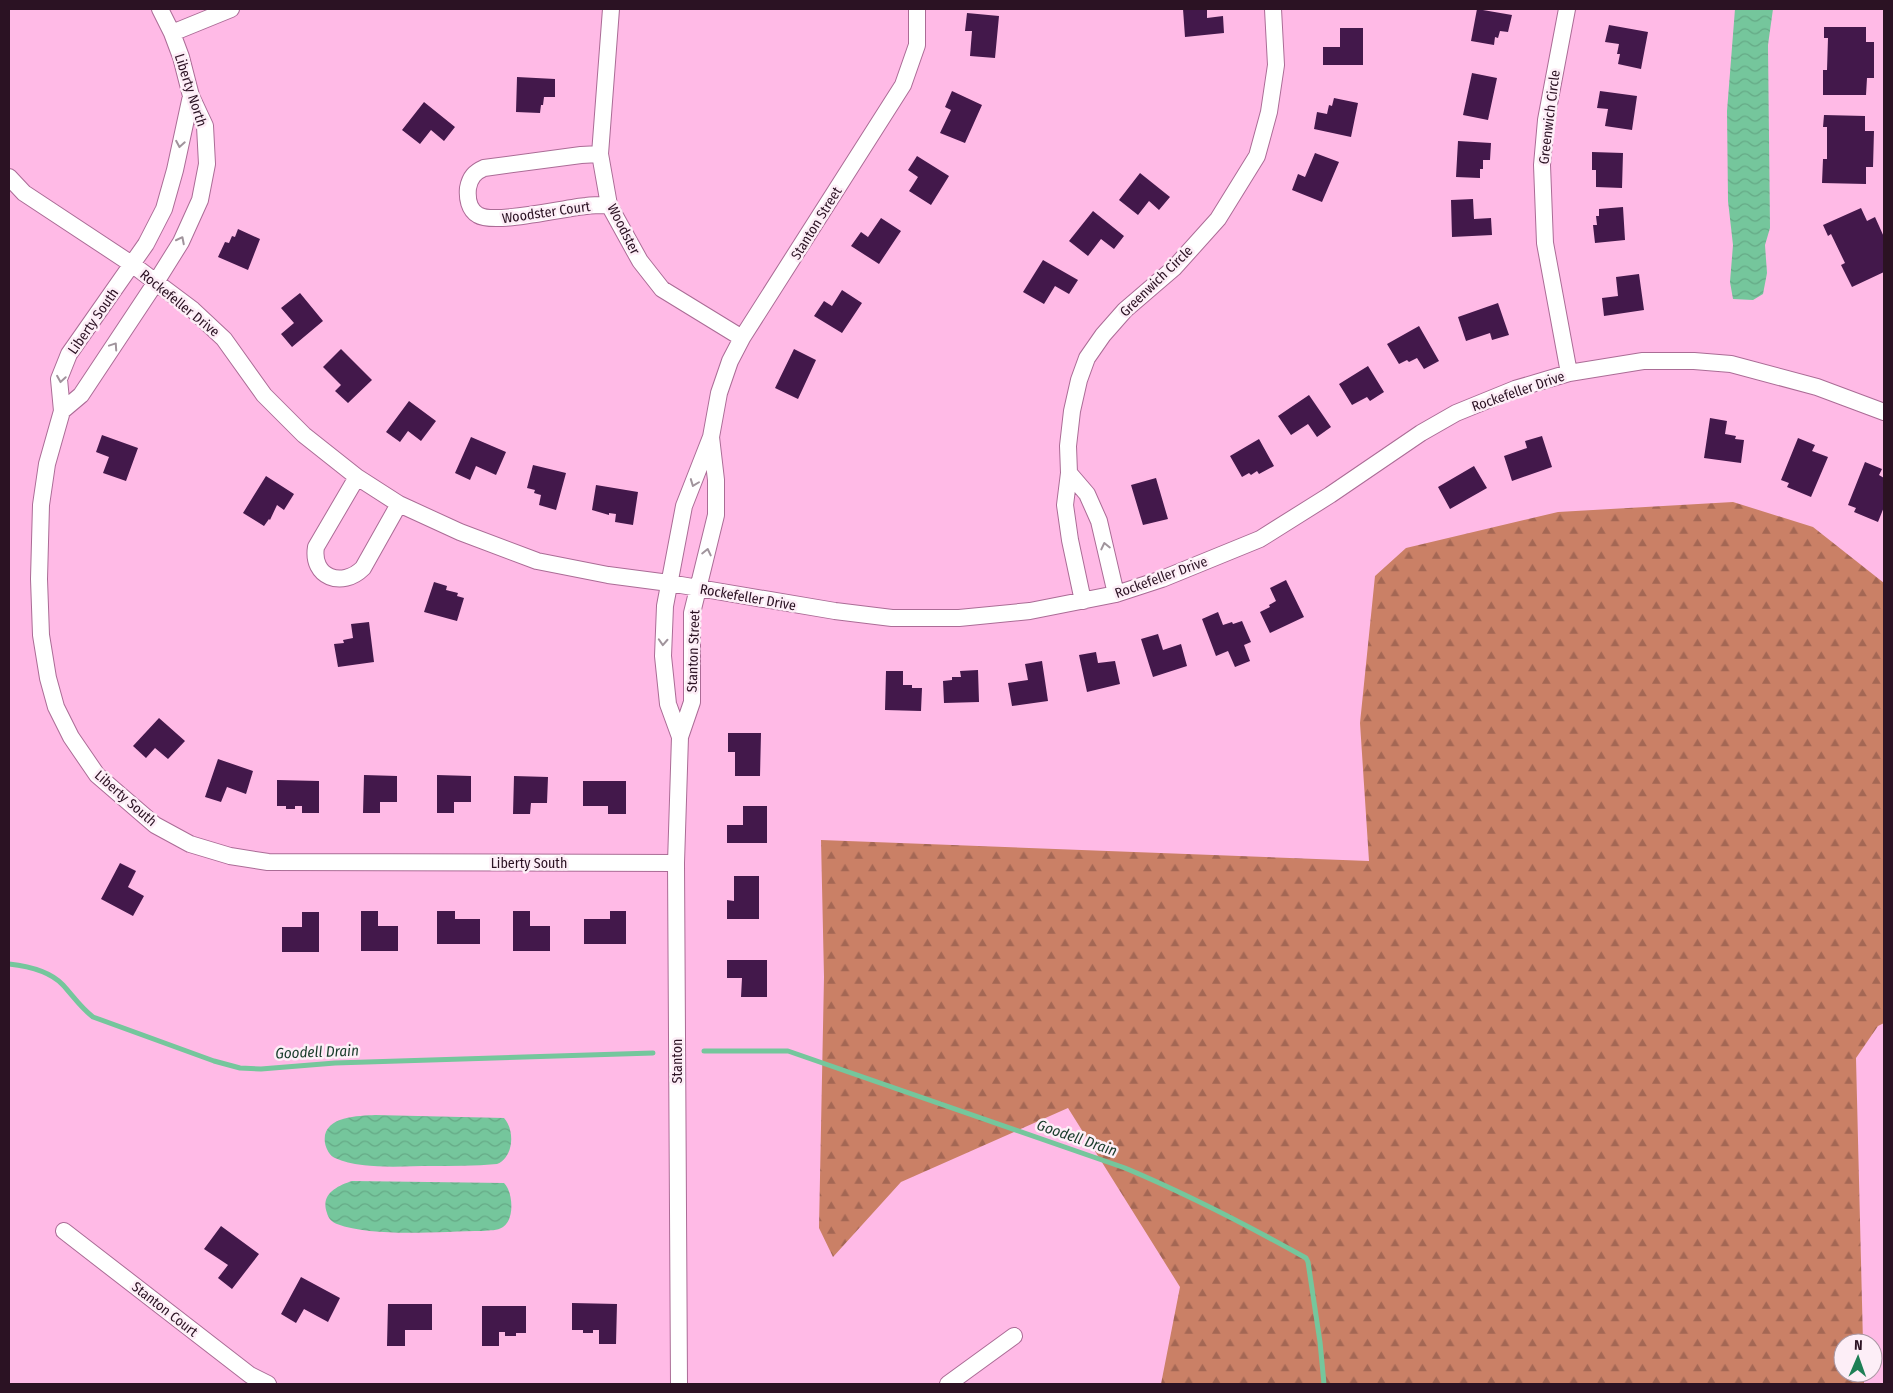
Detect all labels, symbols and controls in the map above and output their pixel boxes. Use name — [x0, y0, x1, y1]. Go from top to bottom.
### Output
street label: Liberty North — [171, 51, 210, 129]
street label: Greenwich Circle — [1535, 69, 1564, 165]
one-way arrow — [175, 139, 185, 148]
street label: Stanton Street — [787, 183, 846, 263]
street label: Woodster Court — [501, 198, 592, 227]
street label: Woodster — [604, 201, 644, 258]
one-way arrow — [175, 237, 185, 246]
street label: Greenwich Circle — [1116, 242, 1196, 320]
street label: Rockefeller Drive — [137, 266, 223, 341]
street label: Liberty South — [64, 285, 122, 358]
one-way arrow — [107, 342, 117, 351]
street label: Rockefeller Drive — [1469, 368, 1567, 415]
one-way arrow — [56, 375, 67, 383]
one-way arrow — [689, 478, 700, 487]
one-way arrow — [1100, 542, 1111, 551]
one-way arrow — [701, 547, 712, 556]
street label: Rockefeller Drive — [1113, 553, 1210, 602]
street label: Rockefeller Drive — [699, 581, 797, 614]
street label: Stanton Street — [684, 609, 703, 693]
one-way arrow — [658, 638, 669, 646]
street label: Liberty South — [91, 767, 160, 830]
street label: Liberty South — [491, 855, 567, 872]
street label: Stanton — [669, 1039, 686, 1083]
water label: Goodell Drain — [275, 1042, 359, 1062]
water label: Goodell Drain — [1035, 1116, 1119, 1160]
street label: Stanton Court — [128, 1278, 201, 1341]
north arrow — [1833, 1333, 1883, 1383]
text: N — [1854, 1337, 1863, 1354]

